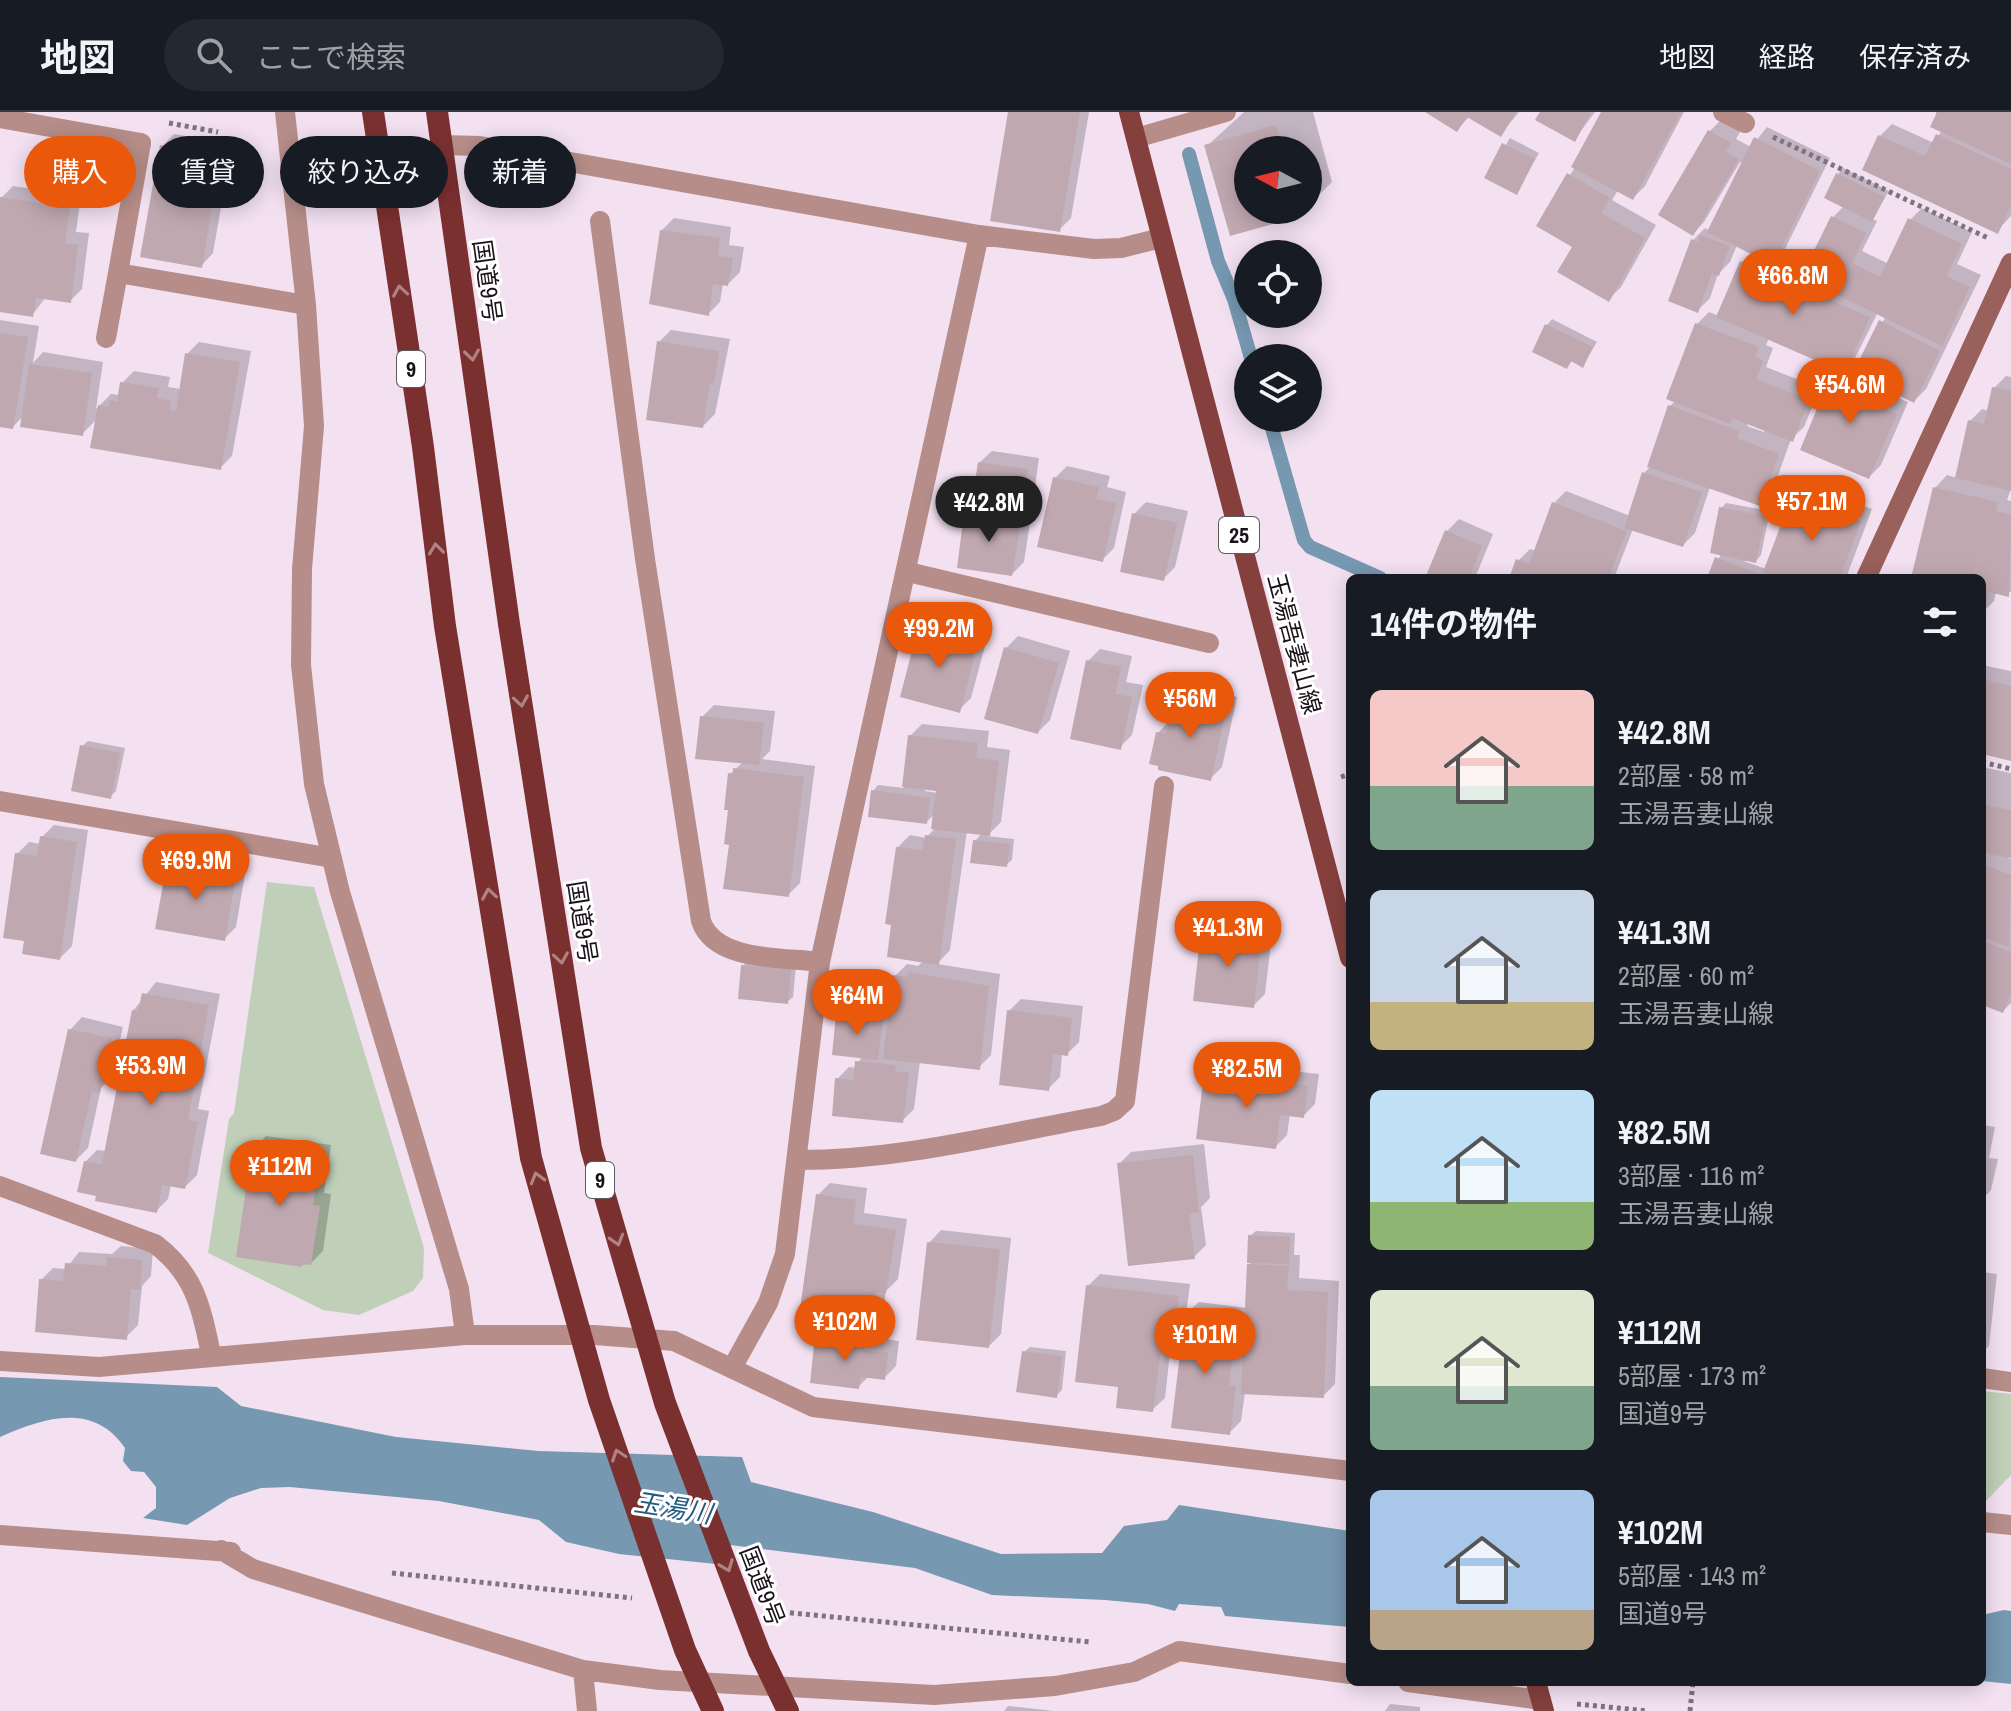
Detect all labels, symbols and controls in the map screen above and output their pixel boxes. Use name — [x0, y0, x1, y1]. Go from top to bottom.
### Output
search box — [164, 19, 724, 91]
text: 地図 — [40, 32, 116, 83]
icon: search — [192, 33, 236, 77]
text: ここで検索 — [256, 37, 406, 77]
text: 地図 — [1659, 38, 1715, 76]
text: 経路 — [1759, 38, 1815, 76]
text: 保存済み — [1859, 38, 1971, 76]
chip: 購入 — [24, 136, 136, 208]
chip: 賃貸 — [152, 136, 264, 208]
chip: 絞り込み — [280, 136, 448, 208]
chip: 新着 — [464, 136, 576, 208]
north arrow — [1234, 136, 1322, 224]
map controls — [1234, 136, 1322, 432]
street label: 国道9号 — [466, 238, 510, 324]
button: locate — [1234, 240, 1322, 328]
pin: ¥66.8M — [1728, 249, 1858, 317]
text: ¥66.8M — [1757, 257, 1829, 292]
one-way arrow — [392, 284, 409, 298]
button: layers — [1234, 344, 1322, 432]
one-way arrow — [463, 349, 480, 362]
road number: 9 — [397, 351, 425, 387]
pin: ¥54.6M — [1785, 358, 1915, 426]
text: ¥54.6M — [1814, 366, 1886, 401]
pin: ¥57.1M — [1747, 475, 1877, 543]
pin: ¥42.8M — [924, 476, 1054, 544]
text: ¥57.1M — [1776, 483, 1848, 518]
text: ¥42.8M — [953, 484, 1025, 519]
road number: 25 — [1219, 517, 1259, 553]
one-way arrow — [428, 542, 445, 556]
street label: 玉湯吾妻山線 — [1261, 570, 1329, 717]
icon: filters — [1918, 600, 1962, 644]
text: 14件の物件 — [1370, 601, 1537, 647]
pin: ¥99.2M — [874, 602, 1004, 670]
text: ¥99.2M — [903, 610, 975, 645]
pin: ¥56M — [1143, 672, 1237, 740]
text: ¥56M — [1163, 680, 1217, 715]
one-way arrow — [512, 694, 529, 708]
text: ¥42.8M — [1618, 709, 1711, 755]
icon: home — [1434, 722, 1530, 818]
text: 2部屋 · 58 m² — [1618, 758, 1754, 793]
text: 玉湯吾妻山線 — [1618, 796, 1774, 831]
pin: ¥69.9M — [131, 834, 261, 902]
text: ¥69.9M — [160, 842, 232, 877]
street label: 国道9号 — [561, 878, 605, 965]
one-way arrow — [481, 888, 498, 901]
pin: ¥41.3M — [1163, 901, 1293, 969]
text: ¥41.3M — [1192, 909, 1264, 944]
text: ¥41.3M — [1618, 909, 1711, 955]
icon: home — [1434, 922, 1530, 1018]
one-way arrow — [552, 951, 569, 965]
text: 2部屋 · 60 m² — [1618, 958, 1754, 993]
pin: ¥64M — [810, 969, 904, 1037]
text: ¥64M — [830, 977, 884, 1012]
text: 玉湯吾妻山線 — [1618, 996, 1774, 1031]
pin: ¥53.9M — [86, 1039, 216, 1107]
pin: ¥82.5M — [1182, 1042, 1312, 1110]
text: ¥53.9M — [115, 1047, 187, 1082]
text: ¥82.5M — [1211, 1050, 1283, 1085]
text: ¥82.5M — [1618, 1109, 1711, 1155]
icon: home — [1434, 1122, 1530, 1218]
pin: ¥112M — [224, 1140, 336, 1208]
text: ¥112M — [248, 1148, 312, 1183]
text: 3部屋 · 116 m² — [1618, 1158, 1764, 1193]
road number: 9 — [586, 1162, 614, 1198]
one-way arrow — [530, 1172, 546, 1186]
text: 玉湯吾妻山線 — [1618, 1196, 1774, 1231]
one-way arrow — [608, 1232, 624, 1246]
pin: ¥102M — [789, 1295, 901, 1363]
text: ¥102M — [812, 1303, 878, 1338]
pin: ¥101M — [1149, 1308, 1261, 1376]
text: ¥112M — [1618, 1309, 1702, 1355]
text: ¥101M — [1172, 1316, 1238, 1351]
icon: home — [1434, 1322, 1530, 1418]
text: 5部屋 · 173 m² — [1618, 1358, 1766, 1393]
text: 国道9号 — [1618, 1396, 1708, 1431]
one-way arrow — [611, 1448, 627, 1462]
water label: 玉湯川 — [632, 1484, 717, 1531]
text: ¥102M — [1618, 1509, 1703, 1555]
icon: home — [1434, 1522, 1530, 1618]
street label: 国道9号 — [733, 1541, 793, 1630]
one-way arrow — [717, 1558, 734, 1572]
text: 5部屋 · 143 m² — [1618, 1558, 1766, 1593]
text: 国道9号 — [1618, 1596, 1708, 1631]

